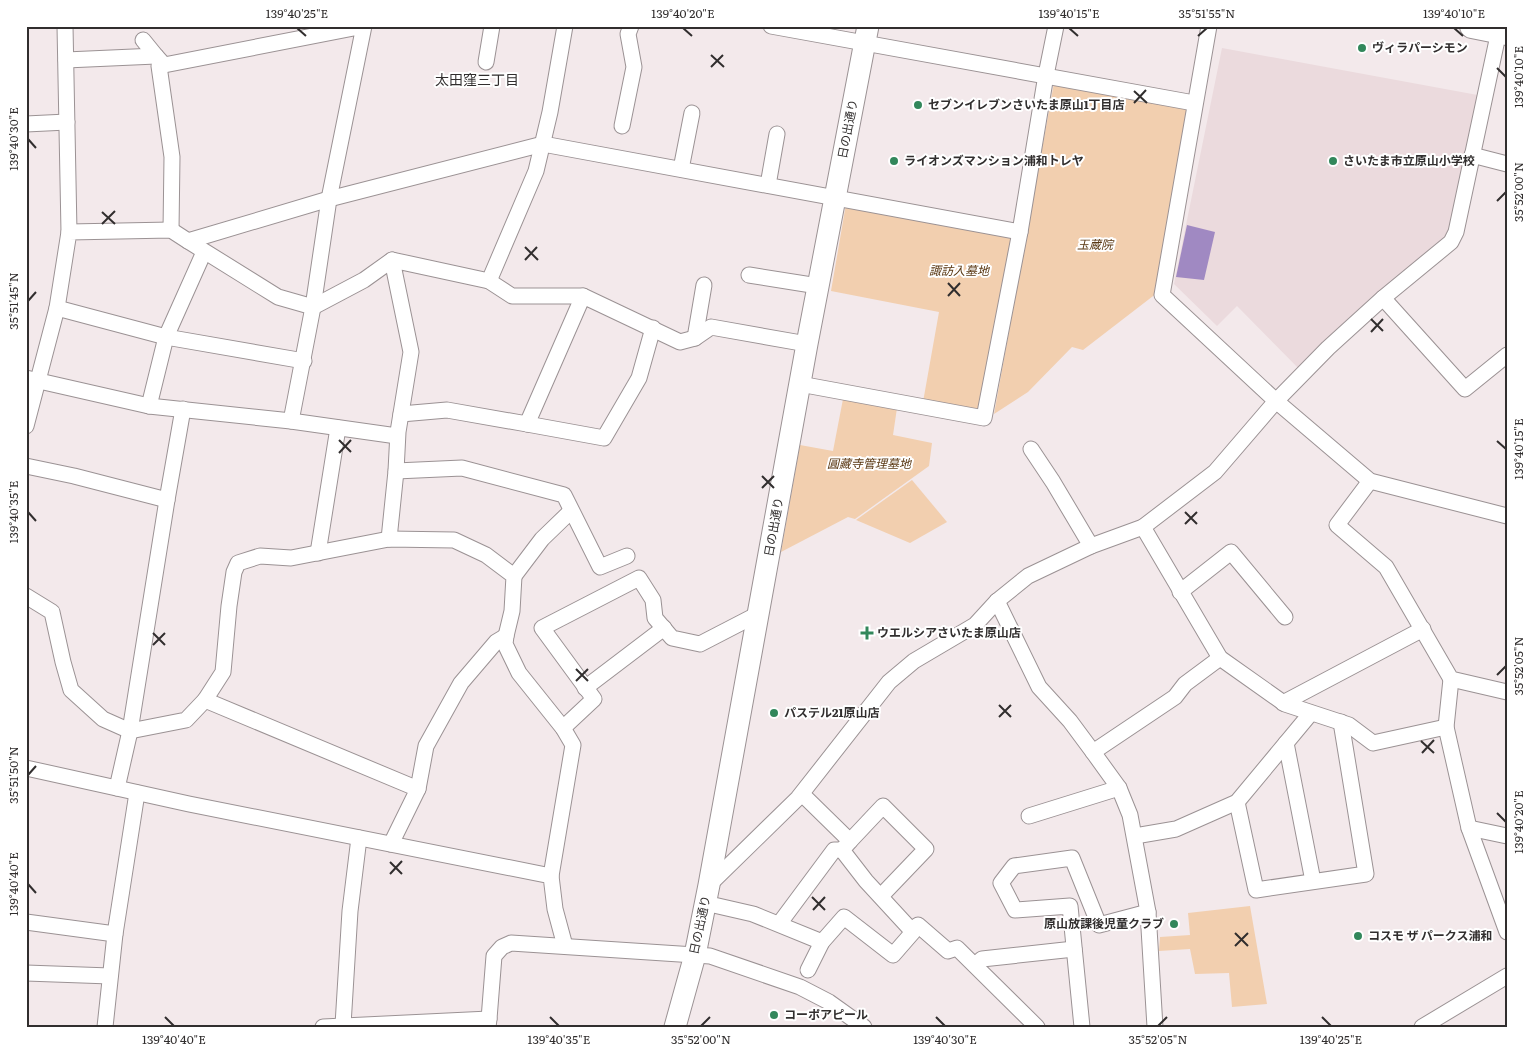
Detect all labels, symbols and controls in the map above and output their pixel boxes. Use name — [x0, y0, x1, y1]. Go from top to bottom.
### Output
text: 139°40'25"E — [266, 4, 329, 22]
text: 139°40'20"E — [651, 4, 715, 22]
text: 139°40'15"E — [1038, 4, 1100, 22]
text: 35°51'55"N — [1179, 4, 1235, 22]
text: 139°40'10"E — [1423, 4, 1485, 22]
place label: ヴィラパーシモン — [1372, 38, 1468, 56]
marker: ヴィラパーシモン — [1356, 42, 1368, 54]
text: 139°40'10"E — [1509, 46, 1527, 108]
district label: 太田窪三丁目 — [435, 69, 519, 89]
place label: セブンイレブンさいたま原山1丁目店 — [928, 95, 1125, 113]
street label: 日の出通り — [832, 98, 862, 160]
marker: セブンイレブンさいたま原山1丁目店 — [912, 99, 924, 111]
text: 139°40'30"E — [4, 107, 22, 171]
place label: ライオンズマンション浦和トレヤ — [904, 151, 1084, 169]
place label: さいたま市立原山小学校 — [1343, 151, 1475, 169]
marker: ライオンズマンション浦和トレヤ — [888, 155, 900, 167]
marker: さいたま市立原山小学校 — [1327, 155, 1339, 167]
text: 35°52'00"N — [1509, 162, 1527, 222]
park label: 玉蔵院 — [1077, 235, 1115, 253]
park label: 諏訪入墓地 — [929, 261, 991, 279]
text: 35°51'45"N — [4, 272, 22, 330]
text: 139°40'15"E — [1509, 418, 1527, 480]
park label: 圓藏寺管理墓地 — [827, 454, 913, 472]
text: 139°40'35"E — [4, 480, 22, 543]
street label: 日の出通り — [759, 496, 787, 558]
place label: ウエルシアさいたま原山店 — [877, 623, 1021, 641]
marker: ウエルシアさいたま原山店 — [861, 627, 873, 639]
text: 35°52'05"N — [1509, 636, 1527, 696]
place label: パステル21原山店 — [784, 703, 879, 721]
marker: パステル21原山店 — [768, 707, 780, 719]
text: 35°51'50"N — [4, 746, 22, 804]
text: 139°40'20"E — [1509, 790, 1527, 854]
text: 139°40'40"E — [4, 852, 22, 916]
street label: 日の出通り — [684, 894, 714, 956]
place label: 原山放課後児童クラブ — [1044, 914, 1164, 932]
marker: 原山放課後児童クラブ — [1168, 918, 1180, 930]
place label: コスモ ザ パークス浦和 — [1368, 926, 1492, 944]
marker: コスモ ザ パークス浦和 — [1352, 930, 1364, 942]
place label: コーポアピール — [784, 1005, 868, 1023]
marker: コーポアピール — [768, 1009, 780, 1021]
text: 139°40'40"E — [142, 1030, 206, 1048]
text: 139°40'35"E — [528, 1030, 591, 1048]
text: 35°52'00"N — [671, 1030, 731, 1048]
text: 139°40'30"E — [913, 1030, 977, 1048]
text: 35°52'05"N — [1128, 1030, 1188, 1048]
text: 139°40'25"E — [1300, 1030, 1363, 1048]

